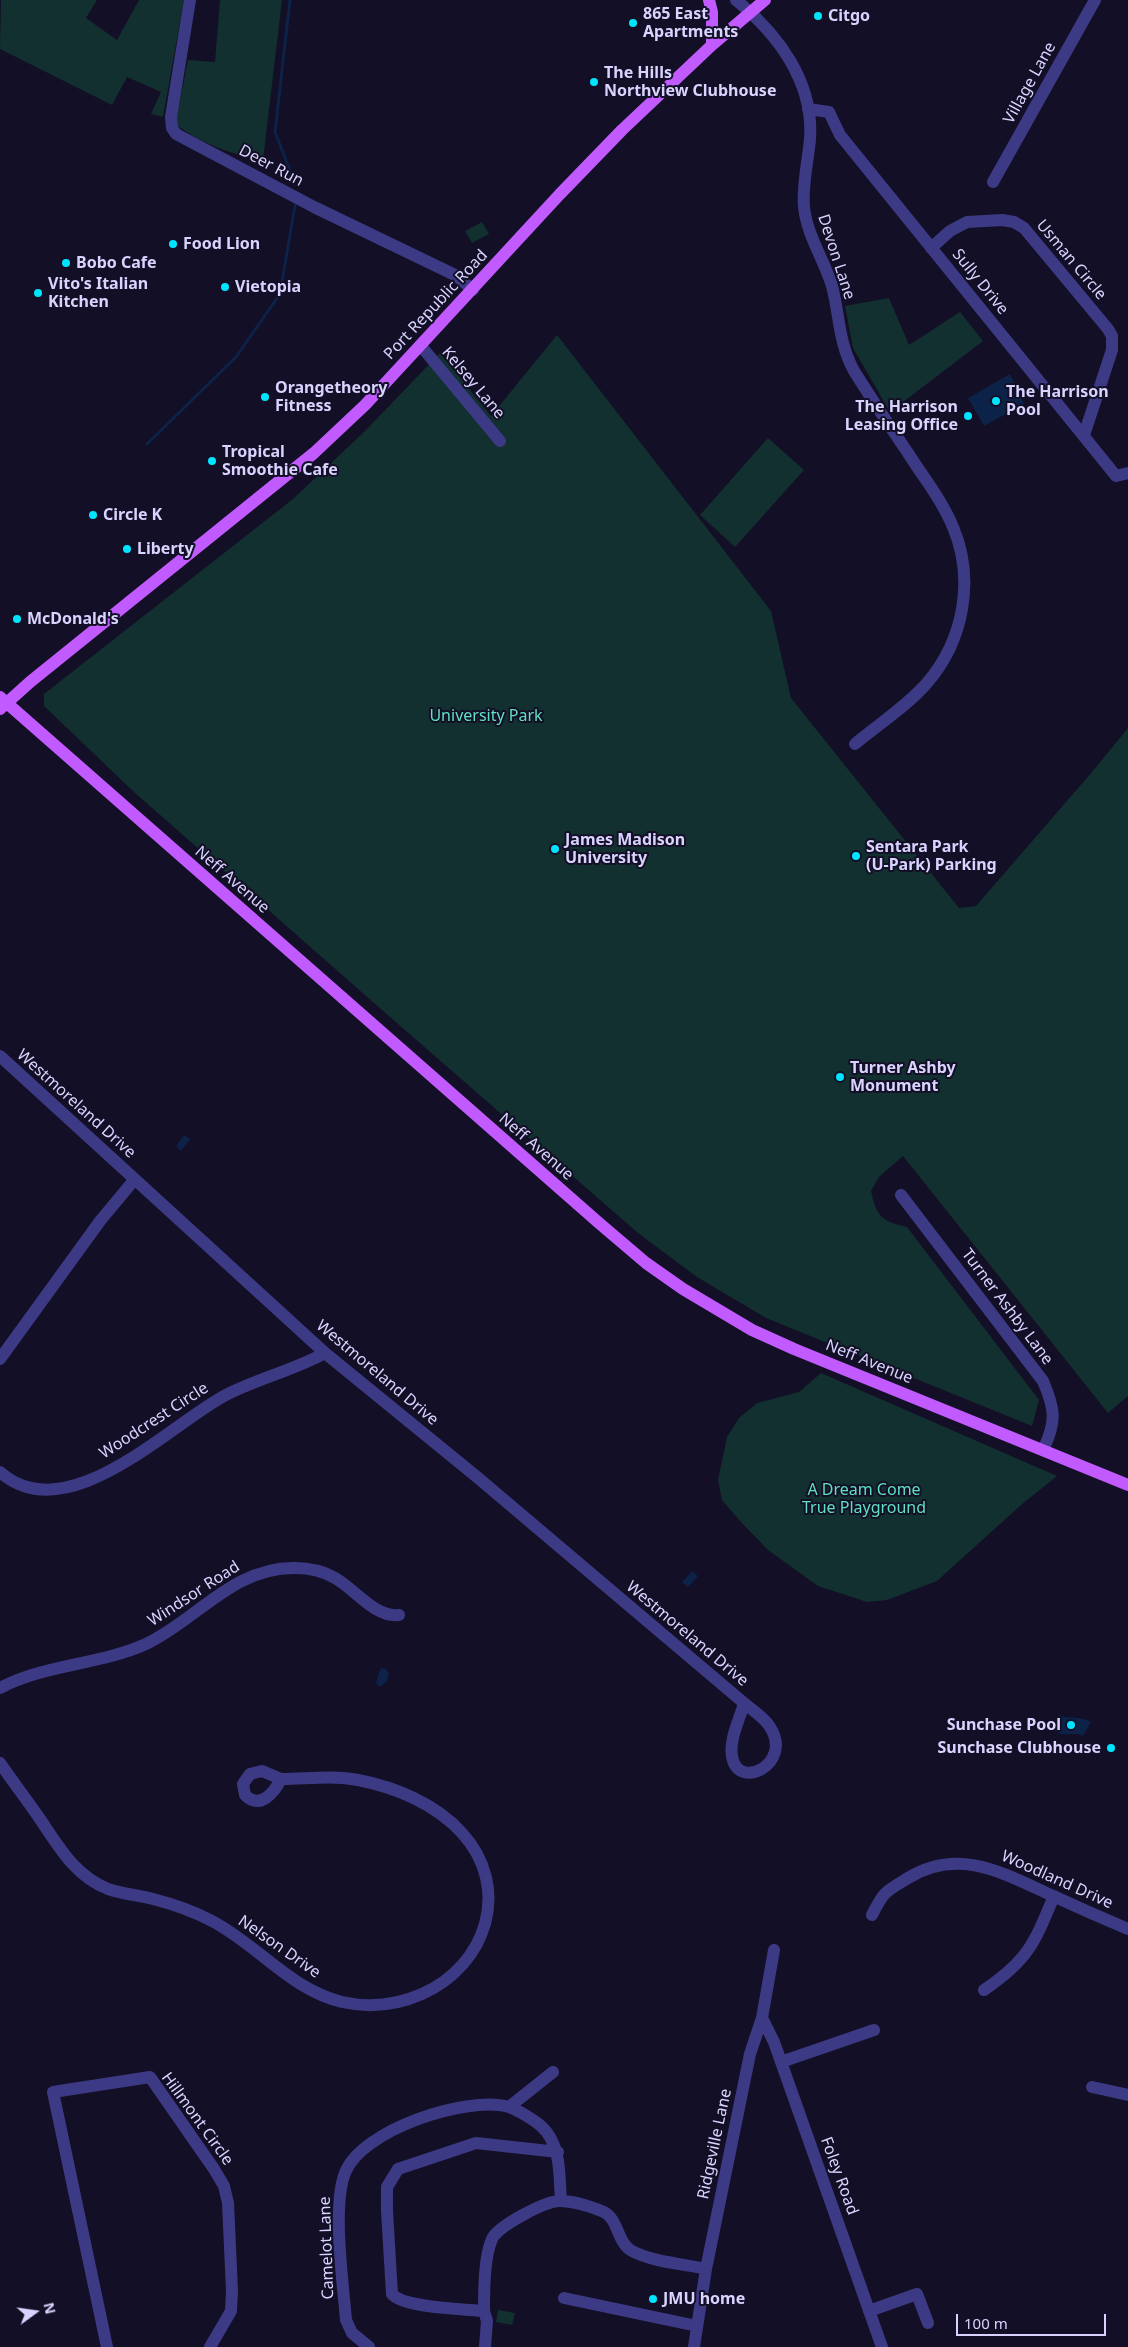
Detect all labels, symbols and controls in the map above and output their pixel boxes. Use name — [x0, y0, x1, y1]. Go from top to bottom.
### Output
place label: 865 East Apartments — [643, 4, 738, 42]
place label: Citgo — [828, 6, 870, 26]
marker: Citgo — [812, 10, 824, 22]
marker: 865 East Apartments — [627, 17, 639, 29]
street label: Village Lane — [1000, 39, 1060, 127]
place label: The Hills Northview Clubhouse — [604, 63, 776, 101]
marker: The Hills Northview Clubhouse — [588, 76, 600, 88]
street label: Deer Run — [235, 141, 307, 191]
street label: Devon Lane — [813, 212, 859, 302]
street label: Usman Circle — [1032, 216, 1110, 304]
place label: Food Lion — [183, 234, 260, 254]
marker: Food Lion — [167, 238, 179, 250]
street label: Sully Drive — [948, 245, 1012, 319]
street label: Port Republic Road — [380, 246, 492, 364]
place label: Bobo Cafe — [76, 253, 157, 273]
marker: Bobo Cafe — [60, 257, 72, 269]
place label: Vito's Italian Kitchen — [48, 274, 148, 312]
place label: Vietopia — [235, 277, 301, 297]
marker: Vietopia — [219, 281, 231, 293]
marker: Vito's Italian Kitchen — [32, 287, 44, 299]
street label: Kelsey Lane — [437, 343, 509, 423]
place label: Orangetheory Fitness — [275, 378, 387, 416]
place label: The Harrison Pool — [1006, 382, 1109, 420]
marker: Orangetheory Fitness — [259, 391, 271, 403]
marker: The Harrison Pool — [990, 395, 1002, 407]
place label: The Harrison Leasing Office — [845, 397, 958, 435]
marker: The Harrison Leasing Office — [962, 410, 974, 422]
place label: Tropical Smoothie Cafe — [222, 442, 338, 480]
marker: Tropical Smoothie Cafe — [206, 455, 218, 467]
place label: Circle K — [103, 505, 162, 525]
marker: Circle K — [87, 509, 99, 521]
place label: Liberty — [137, 539, 194, 559]
marker: Liberty — [121, 543, 133, 555]
place label: McDonald's — [27, 609, 119, 629]
marker: McDonald's — [11, 613, 23, 625]
park label: University Park — [429, 706, 543, 726]
place label: James Madison University — [565, 830, 685, 868]
place label: Sentara Park (U-Park) Parking — [866, 837, 997, 875]
street label: Neff Avenue — [191, 842, 273, 918]
marker: James Madison University — [549, 843, 561, 855]
marker: Sentara Park (U-Park) Parking — [850, 850, 862, 862]
street label: Westmoreland Drive — [13, 1045, 139, 1163]
place label: Turner Ashby Monument — [850, 1058, 956, 1096]
marker: Turner Ashby Monument — [834, 1071, 846, 1083]
street label: Neff Avenue — [495, 1109, 577, 1185]
street label: Turner Ashby Lane — [957, 1245, 1057, 1369]
street label: Westmoreland Drive — [312, 1316, 442, 1430]
street label: Neff Avenue — [823, 1336, 915, 1388]
street label: Woodcrest Circle — [96, 1379, 212, 1463]
park label: A Dream Come True Playground — [802, 1480, 926, 1518]
street label: Windsor Road — [145, 1557, 243, 1631]
street label: Westmoreland Drive — [622, 1577, 752, 1691]
place label: Sunchase Pool — [947, 1715, 1061, 1735]
marker: Sunchase Pool — [1065, 1719, 1077, 1731]
place label: Sunchase Clubhouse — [937, 1738, 1101, 1758]
marker: Sunchase Clubhouse — [1105, 1742, 1117, 1754]
street label: Woodland Drive — [998, 1847, 1116, 1913]
street label: Nelson Drive — [234, 1912, 324, 1982]
street label: Hillmont Circle — [157, 2069, 237, 2169]
street label: Ridgeville Lane — [694, 2087, 736, 2201]
street label: Foley Road — [816, 2134, 862, 2218]
street label: Camelot Lane — [316, 2196, 338, 2300]
north arrow — [10, 2287, 60, 2337]
place label: JMU home — [663, 2289, 745, 2309]
marker: JMU home — [647, 2293, 659, 2305]
text: N — [39, 2300, 61, 2316]
scale bar — [958, 2304, 1108, 2336]
text: 100 m — [964, 2313, 1008, 2333]

